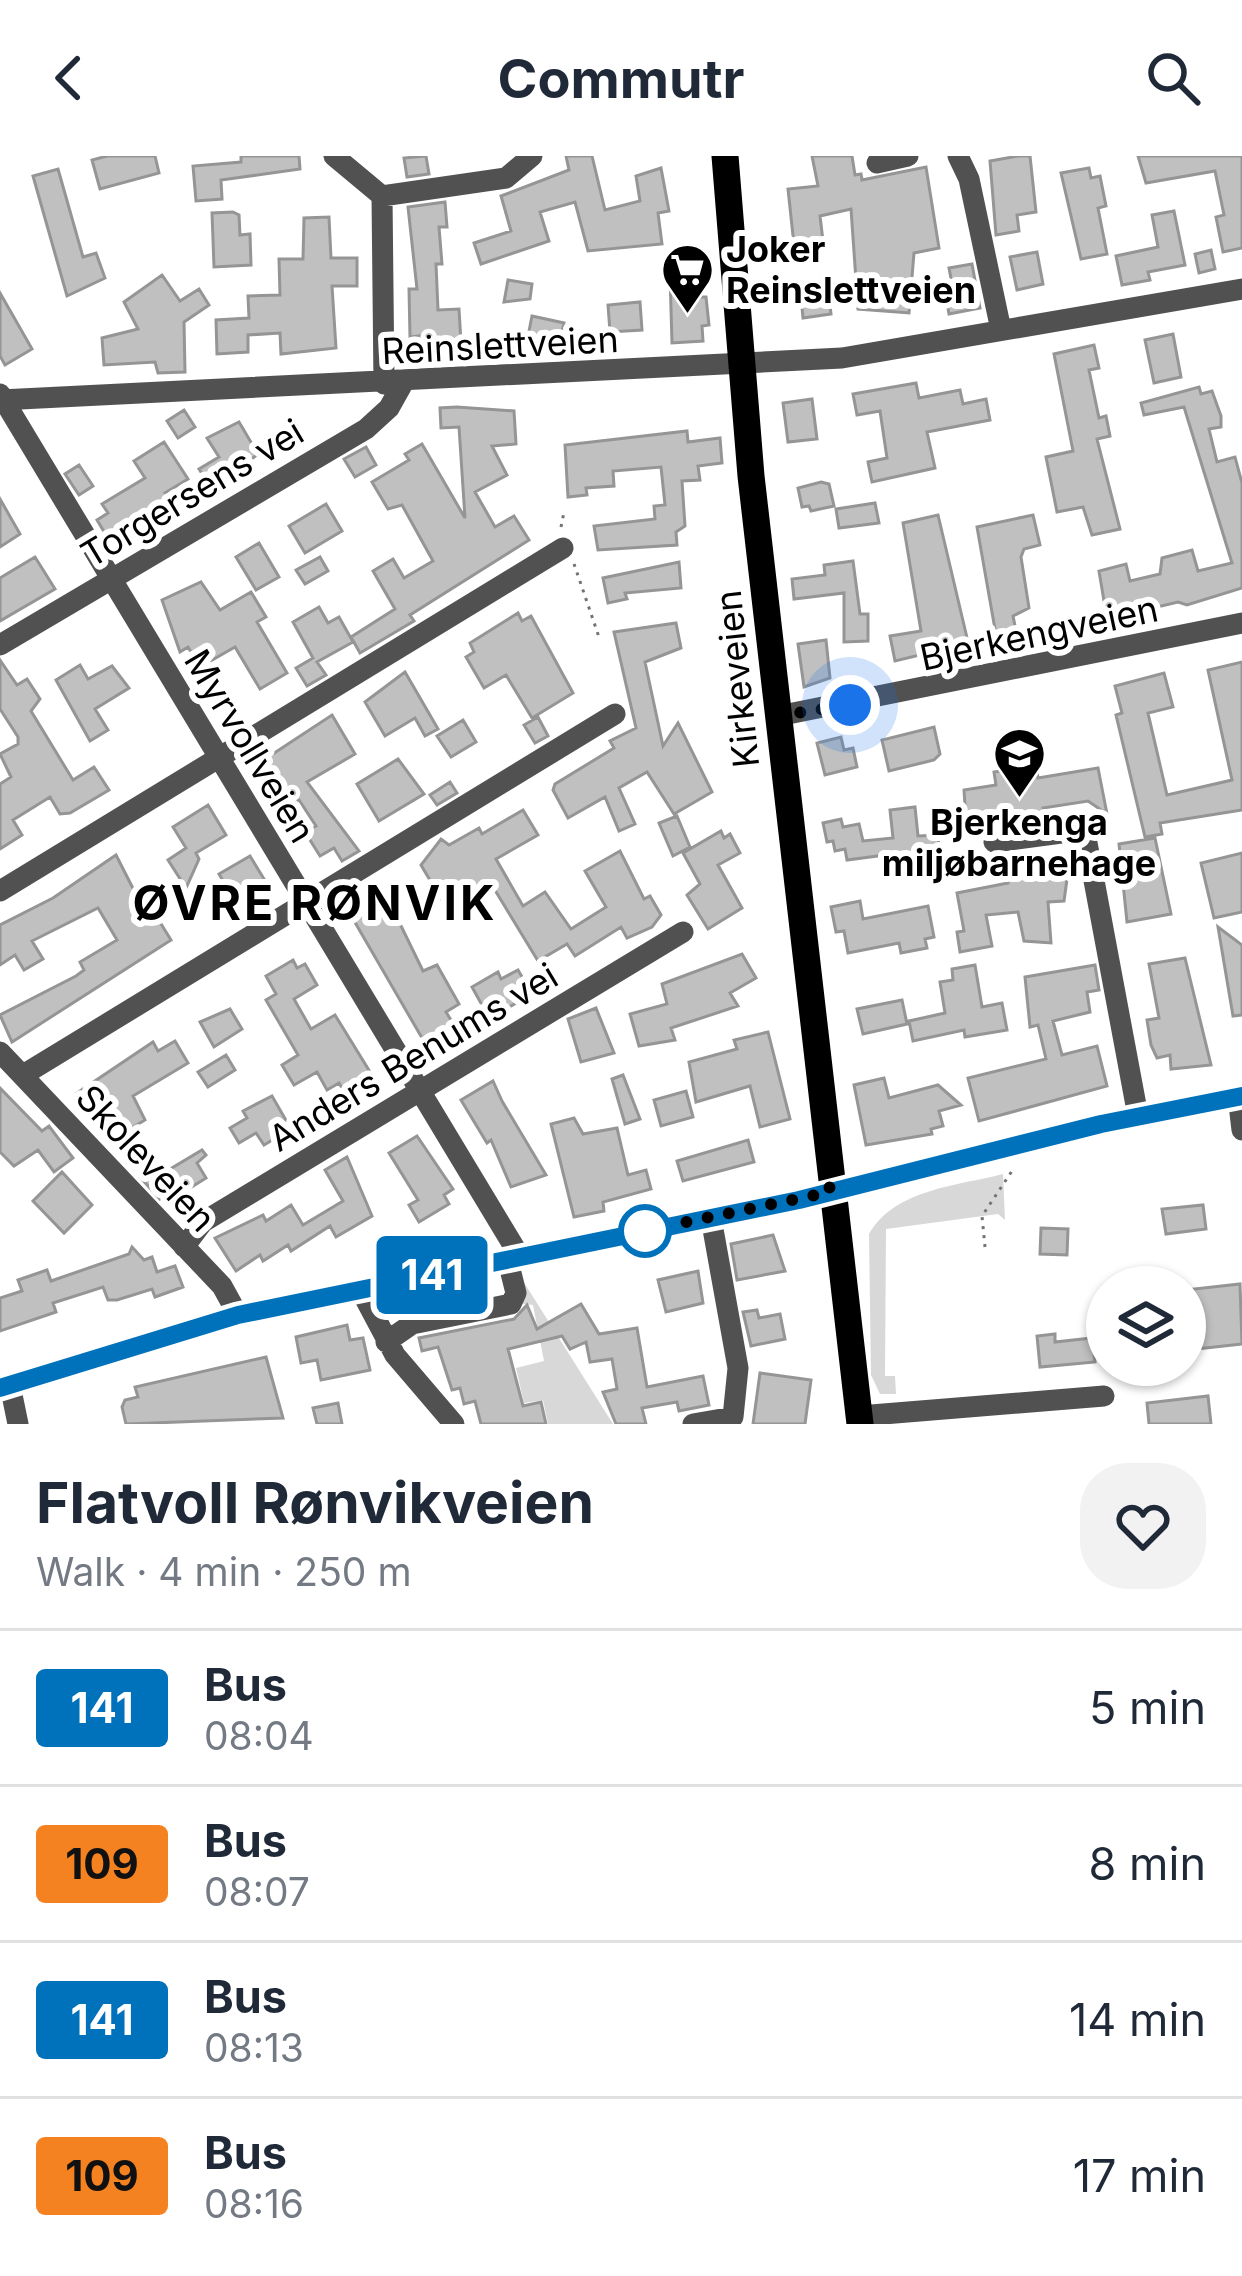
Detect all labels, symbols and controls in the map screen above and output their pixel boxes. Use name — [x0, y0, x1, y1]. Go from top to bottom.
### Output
icon: back — [36, 45, 102, 111]
icon: search — [1140, 45, 1206, 111]
text: Commutr — [497, 46, 745, 111]
place label: Joker Reinslettveien — [726, 227, 976, 312]
supermarket icon: Joker Reinslettveien — [659, 242, 715, 316]
street label: Reinslettveien — [380, 317, 620, 373]
street label: Torgersens vei — [73, 409, 311, 577]
street label: Bjerkengveien — [916, 586, 1162, 680]
street label: Kirkeveien — [706, 588, 768, 770]
street label: Myrvollveien — [175, 642, 325, 850]
your location — [820, 675, 880, 735]
school or university icon: Bjerkenga miljøbarnehage — [991, 726, 1047, 800]
place label: Bjerkenga miljøbarnehage — [882, 800, 1156, 885]
district label: ØVRE RØNVIK — [133, 873, 497, 932]
street label: Anders Benums vei — [261, 953, 565, 1161]
street label: Skoleveien — [67, 1076, 225, 1240]
unlabelled marker — [620, 1206, 670, 1256]
line badge: 141 — [363, 1236, 501, 1314]
text: 141 — [400, 1249, 464, 1300]
map controls — [1086, 1266, 1206, 1386]
button: layers — [1086, 1266, 1206, 1386]
button: heart — [1080, 1463, 1206, 1589]
text: Flatvoll Rønvikveien — [36, 1468, 594, 1537]
text: Walk · 4 min · 250 m — [36, 1548, 412, 1595]
text: Bus — [204, 1657, 287, 1712]
text: 5 min — [1089, 1680, 1206, 1735]
text: 141 — [70, 1682, 134, 1733]
text: 08:04 — [204, 1712, 314, 1759]
text: Bus — [204, 1813, 287, 1868]
text: 8 min — [1089, 1836, 1206, 1891]
text: 109 — [65, 1838, 139, 1889]
text: 08:07 — [204, 1868, 310, 1915]
text: Bus — [204, 1969, 287, 2024]
text: 14 min — [1069, 1992, 1206, 2047]
text: 141 — [70, 1994, 134, 2045]
text: 08:13 — [204, 2024, 304, 2071]
text: Bus — [204, 2125, 287, 2180]
text: 17 min — [1073, 2148, 1206, 2203]
text: 109 — [65, 2150, 139, 2201]
text: 08:16 — [204, 2180, 304, 2227]

